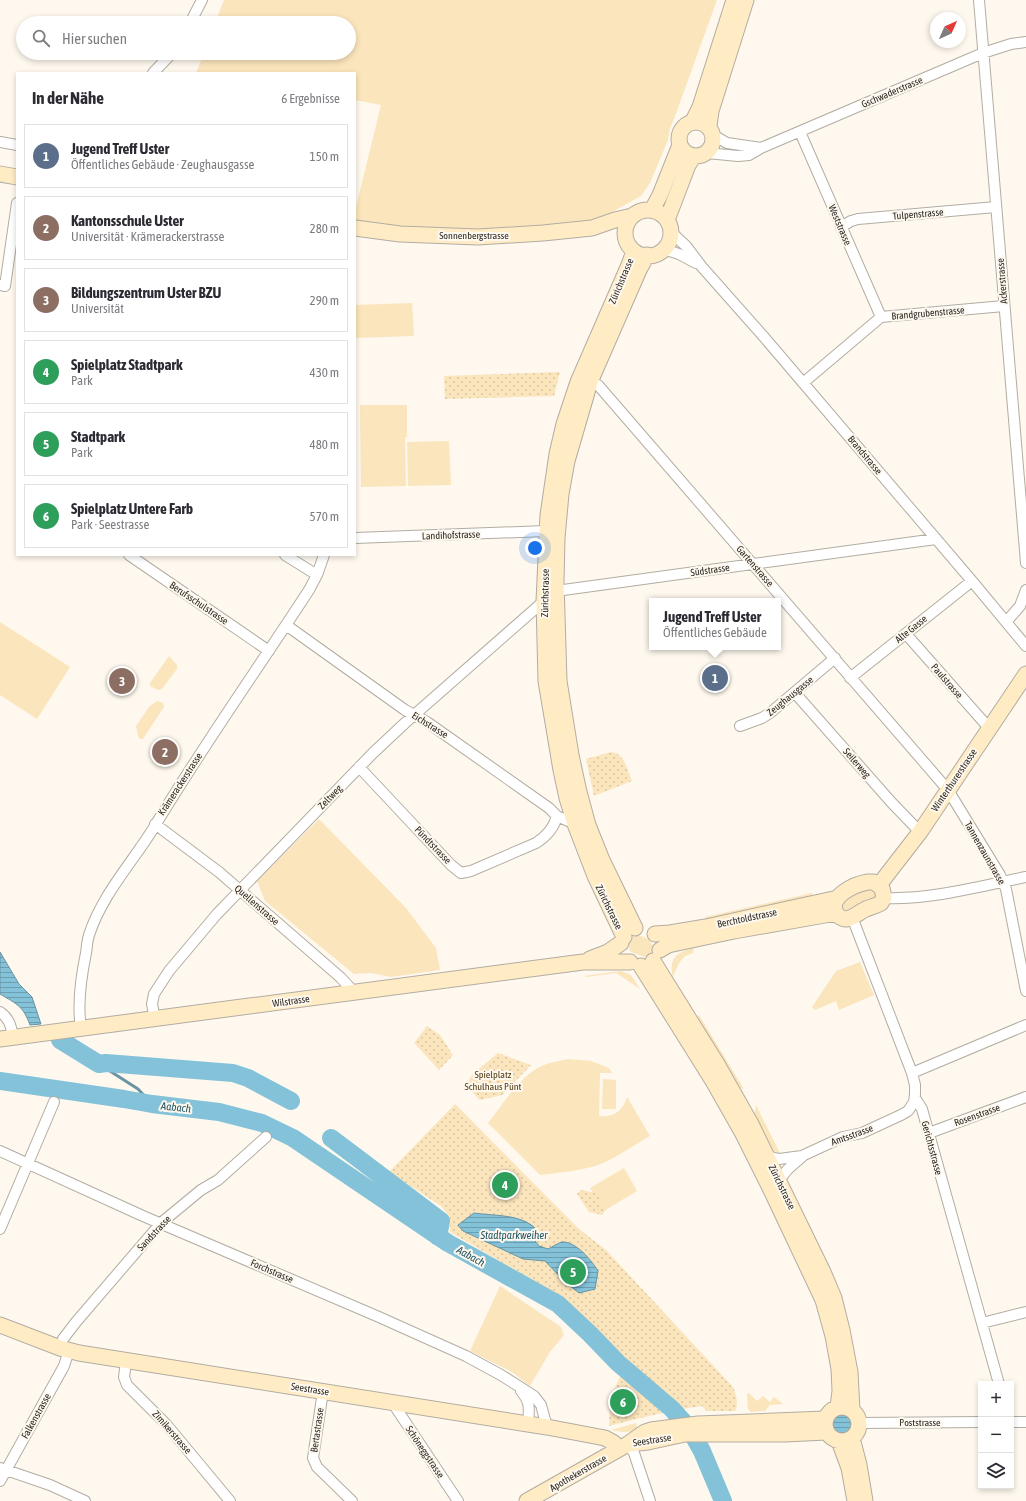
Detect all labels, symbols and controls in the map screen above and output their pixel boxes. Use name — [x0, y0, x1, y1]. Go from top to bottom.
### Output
north arrow — [930, 12, 966, 48]
search box — [16, 16, 356, 60]
icon: search — [30, 27, 52, 49]
text: Hier suchen — [62, 30, 127, 47]
street label: Gschwaderstrasse — [860, 74, 925, 110]
text: In der Nähe — [32, 88, 104, 108]
text: 6 Ergebnisse — [281, 91, 340, 106]
text: Jugend Treff Uster — [71, 140, 169, 157]
text: 1 — [43, 149, 49, 164]
text: 150 m — [310, 149, 339, 164]
text: Öffentliches Gebäude · Zeughausgasse — [71, 157, 254, 172]
street label: Weststrasse — [826, 203, 854, 248]
street label: Tulpenstrasse — [892, 206, 944, 222]
text: Kantonsschule Uster — [71, 212, 184, 229]
text: 2 — [43, 221, 49, 236]
text: 280 m — [310, 221, 339, 236]
text: Universität · Krämerackerstrasse — [71, 229, 224, 244]
street label: Sonnenbergstrasse — [439, 230, 509, 241]
street label: Zürichstrasse — [606, 256, 636, 305]
street label: Ackerstrasse — [994, 257, 1009, 304]
text: Bildungszentrum Uster BZU — [71, 284, 221, 301]
text: 3 — [43, 293, 49, 308]
text: 290 m — [310, 293, 339, 308]
text: Universität — [71, 301, 124, 316]
street label: Brandgrubenstrasse — [891, 304, 965, 322]
text: Spielplatz Stadtpark — [71, 356, 183, 373]
text: 4 — [43, 365, 49, 380]
text: 430 m — [310, 365, 339, 380]
text: Park — [71, 373, 93, 388]
text: Stadtpark — [71, 428, 125, 445]
street label: Brandstrasse — [846, 433, 885, 477]
text: 5 — [43, 437, 49, 452]
text: 480 m — [310, 437, 339, 452]
text: Park — [71, 445, 93, 460]
text: Spielplatz Untere Farb — [71, 500, 193, 517]
text: 6 — [43, 509, 49, 524]
text: 570 m — [310, 509, 339, 524]
text: Park · Seestrasse — [71, 517, 149, 532]
street label: Landihofstrasse — [422, 528, 481, 542]
your location — [525, 538, 545, 558]
street label: Gartenstrasse — [734, 543, 776, 589]
street label: Südstrasse — [690, 562, 731, 578]
street label: Zürichstrasse — [539, 568, 551, 617]
street label: Berufsschulstrasse — [168, 579, 231, 627]
popup — [649, 598, 781, 650]
text: Jugend Treff Uster — [663, 608, 761, 625]
street label: Alte Gasse — [893, 613, 930, 645]
text: Öffentliches Gebäude — [663, 625, 767, 640]
street label: Paulstrasse — [929, 661, 965, 701]
pin: 1 — [702, 663, 728, 693]
pin: 3 — [109, 666, 135, 696]
street label: Zeughausgasse — [765, 674, 816, 718]
street label: Eichstrasse — [410, 710, 450, 741]
pin: 2 — [152, 737, 178, 767]
street label: Seilerweg — [841, 746, 873, 781]
street label: Winterthurerstrasse — [929, 746, 979, 813]
street label: Krämerackerstrasse — [156, 750, 205, 817]
street label: Zeltweg — [316, 782, 345, 811]
street label: Tannenzaunstrasse — [963, 820, 1008, 887]
street label: Pündtstrasse — [413, 824, 454, 866]
street label: Quellenstrasse — [233, 883, 282, 928]
street label: Zürichstrasse — [593, 883, 625, 932]
street label: Berchtoldstrasse — [716, 906, 778, 930]
street label: Wilstrasse — [272, 993, 311, 1009]
park label: Spielplatz Schulhaus Pünt — [465, 1069, 522, 1092]
water label: Aabach — [159, 1099, 192, 1115]
street label: Rosenstrasse — [953, 1101, 1002, 1128]
street label: Gerichtsstrasse — [920, 1120, 945, 1177]
street label: Amtsstrasse — [829, 1122, 875, 1148]
street label: Zürichstrasse — [766, 1163, 798, 1212]
pin: 4 — [492, 1170, 518, 1200]
street label: Sandstrasse — [135, 1213, 173, 1253]
water label: Stadtparkweiher — [479, 1229, 548, 1241]
water label: Aabach — [454, 1243, 488, 1269]
street label: Forchstrasse — [249, 1257, 295, 1285]
pin: 5 — [560, 1257, 586, 1287]
street label: Seestrasse — [290, 1381, 330, 1398]
map controls — [978, 1381, 1014, 1489]
button: + — [978, 1381, 1014, 1417]
pin: 6 — [610, 1387, 636, 1417]
street label: Falkenstrasse — [19, 1391, 53, 1441]
street label: Bertastrasse — [308, 1406, 326, 1453]
street label: Zimikerstrasse — [150, 1408, 194, 1456]
street label: Poststrasse — [899, 1417, 941, 1428]
button: − — [978, 1417, 1014, 1453]
street label: Schöneggstrasse — [403, 1424, 447, 1481]
street label: Seestrasse — [632, 1431, 672, 1448]
street label: Apothekerstrasse — [548, 1452, 609, 1494]
button: layers — [978, 1453, 1014, 1489]

